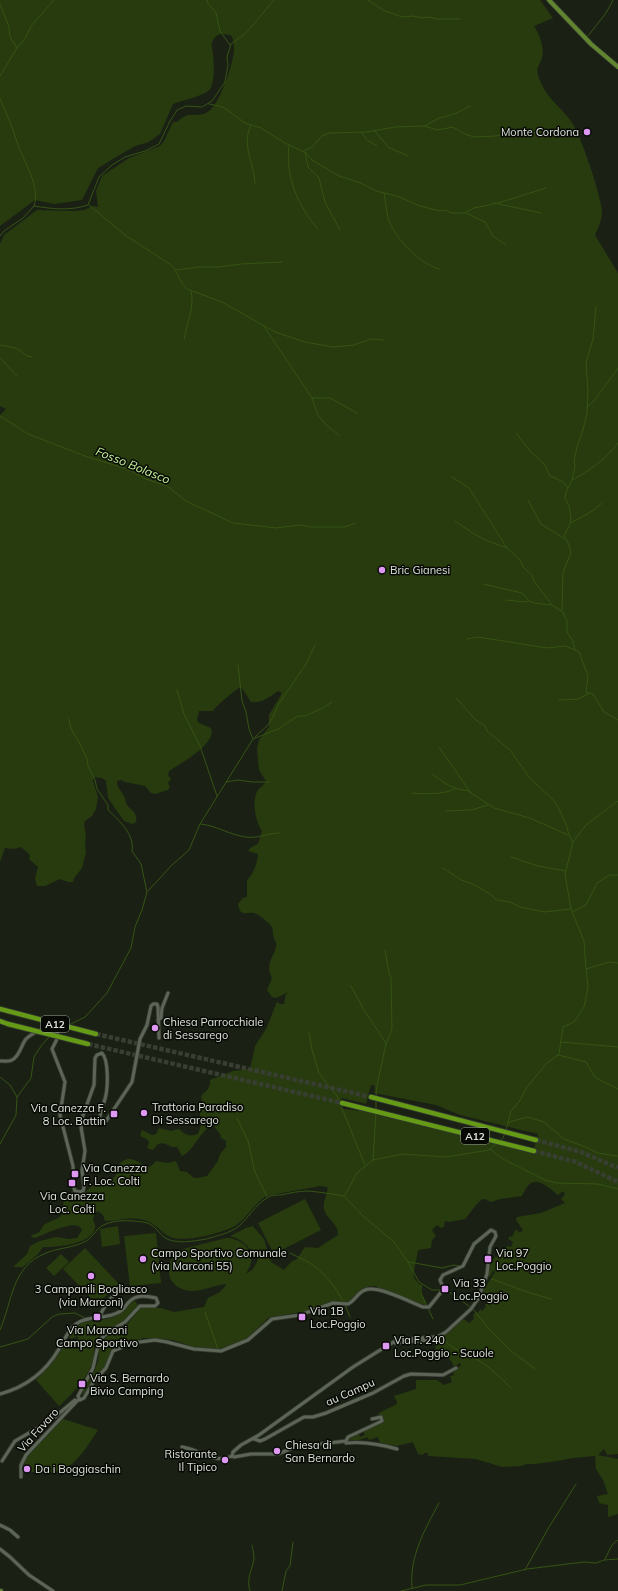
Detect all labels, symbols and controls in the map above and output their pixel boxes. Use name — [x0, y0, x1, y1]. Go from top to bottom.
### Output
place label: Monte Cordona — [501, 125, 579, 139]
marker: Monte Cordona — [582, 127, 592, 137]
water label: Fosso Bolasco — [94, 443, 173, 487]
place label: Bric Gianesi — [390, 563, 450, 577]
marker: Bric Gianesi — [377, 565, 387, 575]
place label: Chiesa Parrocchiale di Sessarego — [163, 1015, 263, 1042]
road number: A12 — [41, 1016, 69, 1032]
marker: Chiesa Parrocchiale di Sessarego — [150, 1023, 160, 1033]
place label: Trattoria Paradiso Di Sessarego — [152, 1100, 243, 1127]
place label: Via Canezza F. 8 Loc. Battin — [31, 1101, 106, 1128]
marker: Trattoria Paradiso Di Sessarego — [139, 1108, 149, 1118]
marker: Via Canezza F. 8 Loc. Battin — [109, 1109, 119, 1119]
road number: A12 — [461, 1128, 489, 1144]
place label: Via Canezza F. Loc. Colti — [83, 1161, 147, 1188]
marker: Via Canezza F. Loc. Colti — [70, 1169, 80, 1179]
marker: Via Canezza Loc. Colti — [67, 1178, 77, 1188]
place label: Via Canezza Loc. Colti — [40, 1189, 104, 1216]
place label: Campo Sportivo Comunale (via Marconi 55) — [151, 1246, 287, 1273]
place label: Via 97 Loc.Poggio — [496, 1246, 552, 1273]
marker: Campo Sportivo Comunale (via Marconi 55) — [138, 1254, 148, 1264]
marker: Via 97 Loc.Poggio — [483, 1254, 493, 1264]
marker: 3 Campanili Bogliasco (via Marconi) — [86, 1271, 96, 1281]
place label: Via 33 Loc.Poggio — [453, 1276, 509, 1303]
place label: 3 Campanili Bogliasco (via Marconi) — [35, 1282, 147, 1309]
marker: Via 33 Loc.Poggio — [440, 1284, 450, 1294]
place label: Via 1B Loc.Poggio — [310, 1304, 366, 1331]
marker: Via Marconi Campo Sportivo — [92, 1312, 102, 1322]
marker: Via 1B Loc.Poggio — [297, 1312, 307, 1322]
place label: Via Marconi Campo Sportivo — [56, 1323, 138, 1350]
place label: Via F. 240 Loc.Poggio - Scuole — [394, 1333, 494, 1360]
marker: Via F. 240 Loc.Poggio - Scuole — [381, 1341, 391, 1351]
place label: Via S. Bernardo Bivio Camping — [90, 1371, 169, 1398]
street label: au Campu — [323, 1375, 377, 1409]
marker: Via S. Bernardo Bivio Camping — [77, 1379, 87, 1389]
street label: Via Favaro — [14, 1405, 62, 1455]
place label: Chiesa di San Bernardo — [285, 1438, 355, 1465]
marker: Chiesa di San Bernardo — [272, 1446, 282, 1456]
place label: Ristorante Il Tipico — [165, 1447, 217, 1474]
marker: Ristorante Il Tipico — [220, 1455, 230, 1465]
place label: Da i Boggiaschin — [35, 1462, 121, 1476]
marker: Da i Boggiaschin — [22, 1464, 32, 1474]

